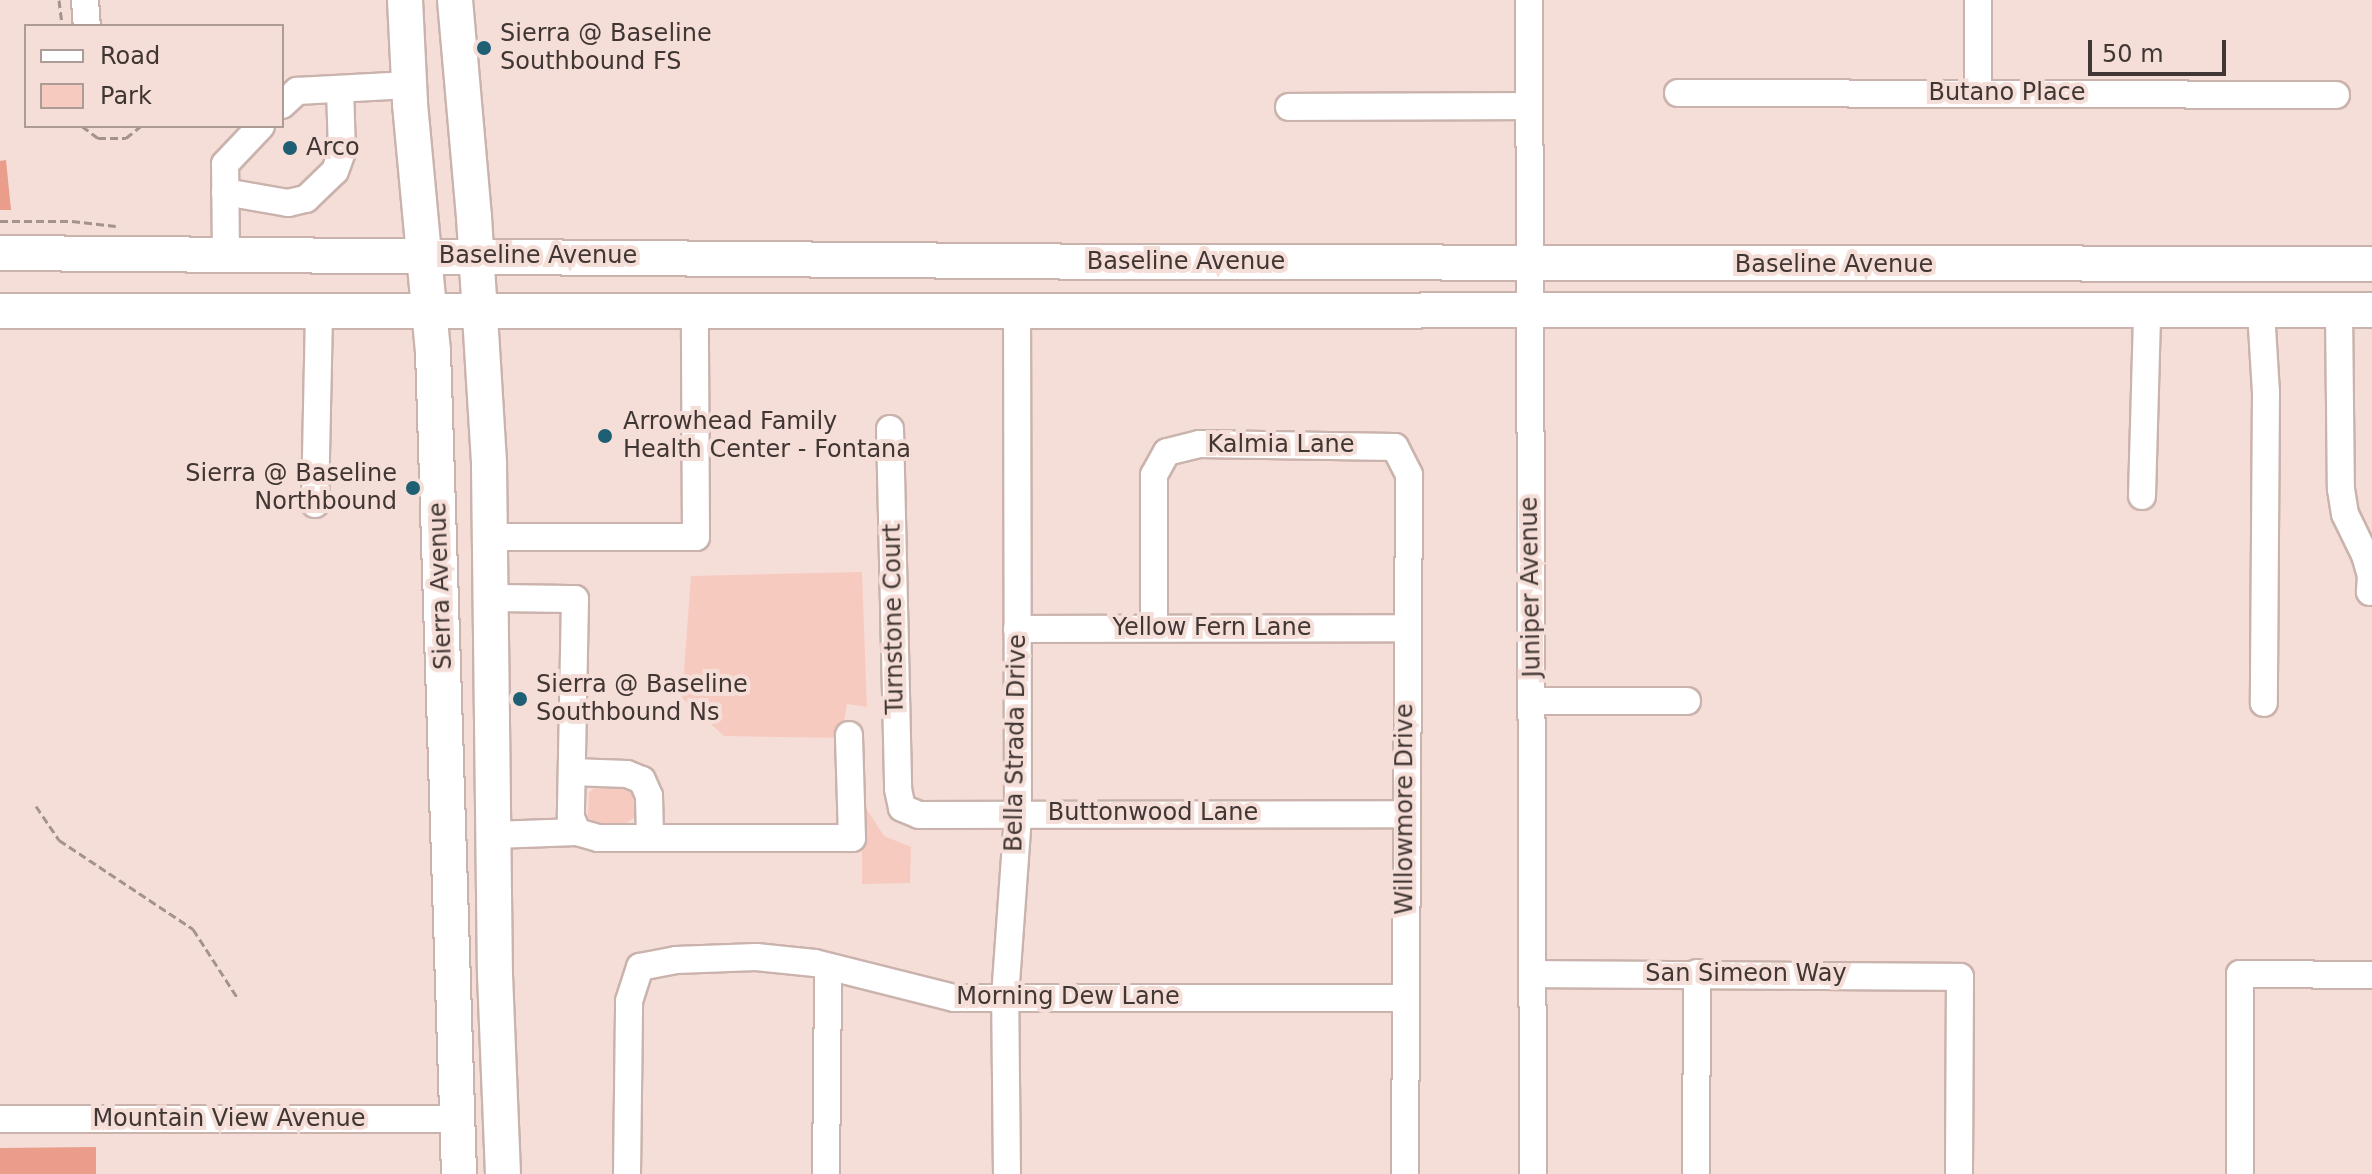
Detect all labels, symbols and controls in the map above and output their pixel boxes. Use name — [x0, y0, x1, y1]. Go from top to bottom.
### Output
place label: Sierra @ Baseline Southbound FS — [500, 20, 712, 76]
legend — [24, 24, 284, 128]
scale bar — [2092, 24, 2230, 74]
marker: Sierra @ Baseline Southbound FS — [475, 39, 493, 57]
text: 50 m — [2102, 40, 2164, 68]
text: Road — [100, 42, 160, 70]
street label: Butano Place — [1928, 79, 2086, 107]
text: Park — [100, 82, 152, 110]
place label: Arco — [306, 134, 360, 162]
marker: Arco — [281, 139, 299, 157]
street label: Baseline Avenue — [439, 242, 637, 270]
street label: Baseline Avenue — [1087, 248, 1285, 276]
street label: Baseline Avenue — [1735, 251, 1933, 279]
place label: Arrowhead Family Health Center - Fontana — [623, 408, 911, 464]
marker: Arrowhead Family Health Center - Fontana — [594, 425, 616, 447]
street label: Kalmia Lane — [1207, 431, 1355, 459]
place label: Sierra @ Baseline Northbound — [185, 460, 397, 516]
marker: Sierra @ Baseline Northbound — [404, 479, 422, 497]
street label: Juniper Avenue — [1515, 496, 1547, 678]
street label: Sierra Avenue — [424, 502, 458, 670]
street label: Turnstone Court — [878, 523, 910, 715]
street label: Yellow Fern Lane — [1112, 614, 1312, 642]
street label: Bella Strada Drive — [1000, 634, 1032, 852]
place label: Sierra @ Baseline Southbound Ns — [536, 671, 748, 727]
marker: Sierra @ Baseline Southbound Ns — [511, 690, 529, 708]
street label: Willowmore Drive — [1391, 703, 1419, 915]
street label: Buttonwood Lane — [1048, 799, 1258, 827]
street label: San Simeon Way — [1645, 960, 1847, 988]
street label: Morning Dew Lane — [956, 983, 1180, 1011]
street label: Mountain View Avenue — [92, 1105, 366, 1133]

